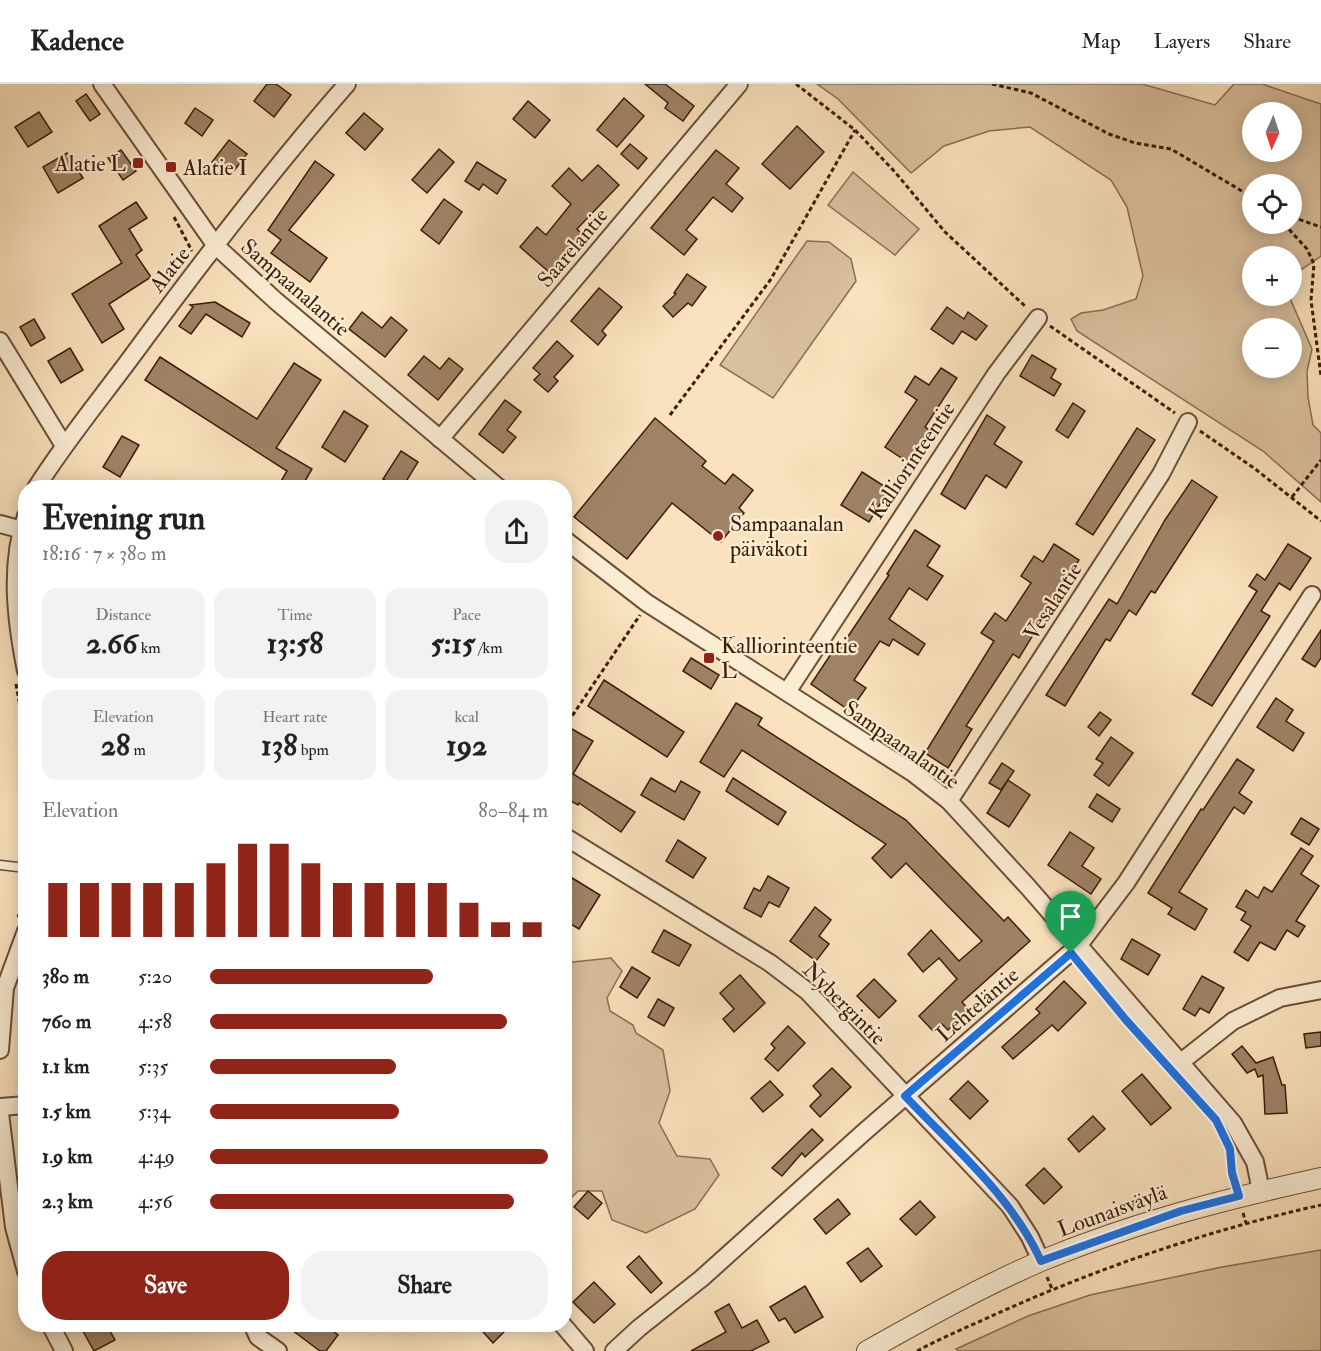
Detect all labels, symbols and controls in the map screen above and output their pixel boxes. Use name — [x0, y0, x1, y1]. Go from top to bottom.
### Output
text: Kadence — [30, 24, 124, 59]
text: Map — [1081, 28, 1121, 55]
text: Layers — [1154, 28, 1210, 55]
text: Share — [1243, 28, 1291, 55]
north arrow — [1242, 102, 1302, 162]
map controls — [1242, 102, 1302, 378]
place label: Alatie L — [54, 150, 126, 178]
place label: Alatie I — [182, 154, 247, 182]
marker: Alatie L — [131, 156, 145, 170]
marker: Alatie I — [164, 160, 178, 174]
button: locate — [1242, 174, 1302, 234]
street label: Saarelantie — [531, 202, 614, 293]
street label: Sampaanalantie — [234, 233, 356, 344]
street label: Alatie — [143, 241, 196, 299]
button: + — [1242, 246, 1302, 306]
button: − — [1242, 318, 1302, 378]
street label: Kalliorinteentie — [862, 396, 961, 525]
text: Evening run — [42, 498, 205, 539]
button: share — [485, 500, 548, 563]
place label: Sampaanalan päiväkoti — [729, 510, 844, 564]
marker: Sampaanalan päiväkoti — [711, 529, 725, 543]
text: 18:16 · 7 × 380 m — [42, 541, 166, 566]
street label: Vesalantie — [1017, 557, 1088, 646]
text: Distance — [95, 605, 151, 625]
text: Time — [278, 605, 312, 625]
text: Pace — [452, 605, 481, 625]
text: 2.66 — [86, 625, 137, 662]
text: 13:58 — [267, 625, 323, 662]
text: 5:15 — [431, 625, 475, 662]
place label: Kalliorinteentie L — [721, 632, 857, 685]
text: km — [137, 638, 161, 658]
text: /km — [475, 638, 503, 658]
marker: Kalliorinteentie L — [702, 651, 716, 665]
street label: Sampaanalantie — [837, 694, 965, 796]
text: Elevation — [93, 707, 154, 727]
text: Heart rate — [262, 707, 328, 727]
text: kcal — [454, 707, 479, 727]
text: 28 — [101, 727, 130, 764]
text: 138 — [261, 727, 297, 764]
text: 192 — [446, 727, 487, 764]
text: m — [130, 740, 146, 760]
text: bpm — [297, 740, 329, 760]
text: Elevation — [42, 798, 118, 823]
text: 80–84 m — [478, 798, 548, 823]
pin — [1045, 891, 1096, 953]
icon: arrive — [1054, 900, 1087, 933]
street label: Nybergintie — [797, 956, 892, 1051]
street label: Lehteläntie — [930, 961, 1025, 1048]
text: 380 m — [42, 964, 89, 989]
text: 5:20 — [138, 964, 172, 989]
text: 760 m — [42, 1009, 91, 1034]
text: 4:58 — [138, 1009, 172, 1034]
text: 1.1 km — [42, 1054, 89, 1079]
text: 5:35 — [138, 1054, 168, 1079]
text: 1.5 km — [42, 1099, 91, 1124]
text: 5:34 — [138, 1099, 170, 1124]
text: 1.9 km — [42, 1144, 93, 1169]
text: 4:49 — [138, 1144, 175, 1169]
street label: Lounaisväylä — [1054, 1178, 1172, 1244]
text: 2.3 km — [42, 1189, 93, 1214]
text: 4:56 — [138, 1189, 173, 1214]
button: Save — [42, 1251, 289, 1320]
button: Share — [301, 1251, 548, 1320]

